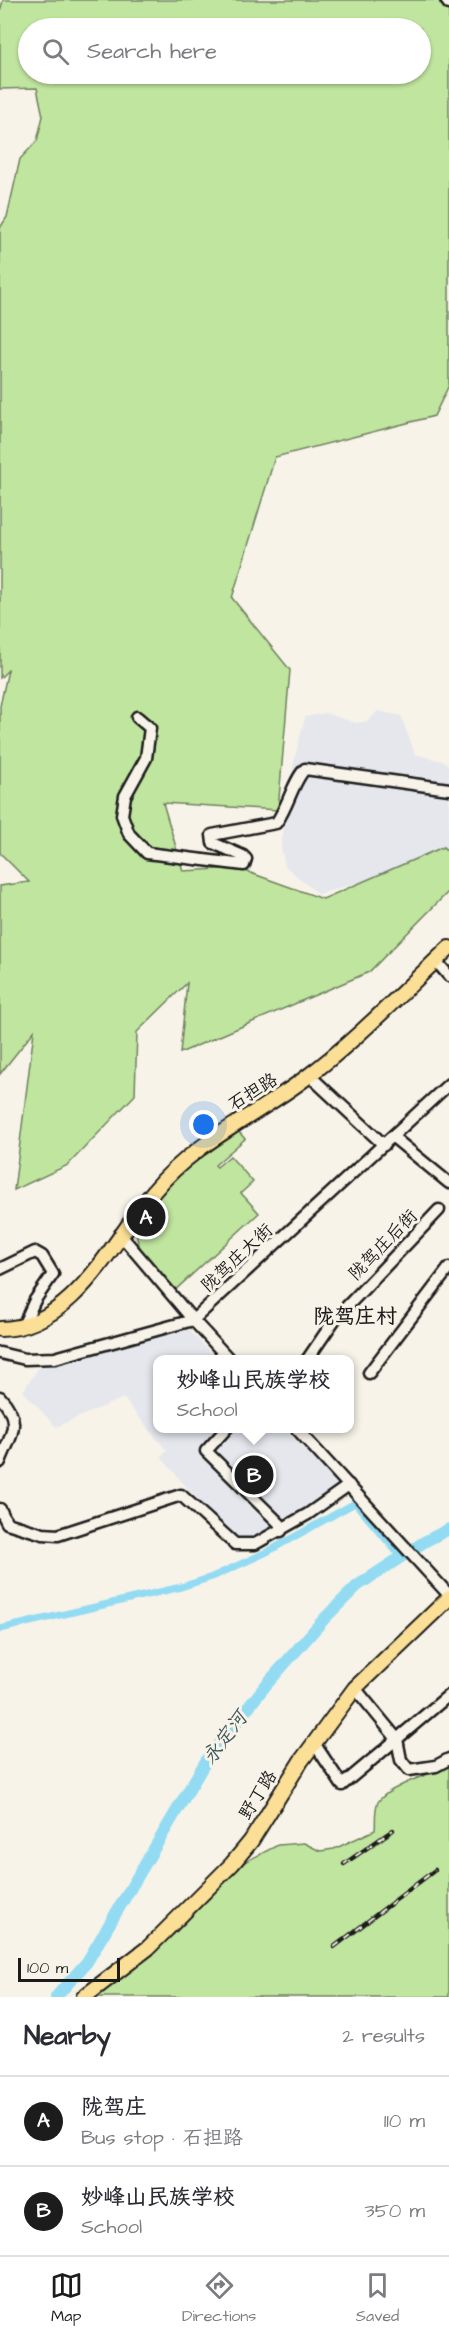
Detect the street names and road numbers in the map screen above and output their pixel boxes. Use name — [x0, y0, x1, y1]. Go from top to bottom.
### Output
street label: 石担路 — [223, 1067, 283, 1117]
street label: 陇驾庄后街 — [343, 1204, 423, 1286]
street label: 陇驾庄大街 — [196, 1218, 278, 1298]
street label: 野丁路 — [233, 1765, 283, 1825]

